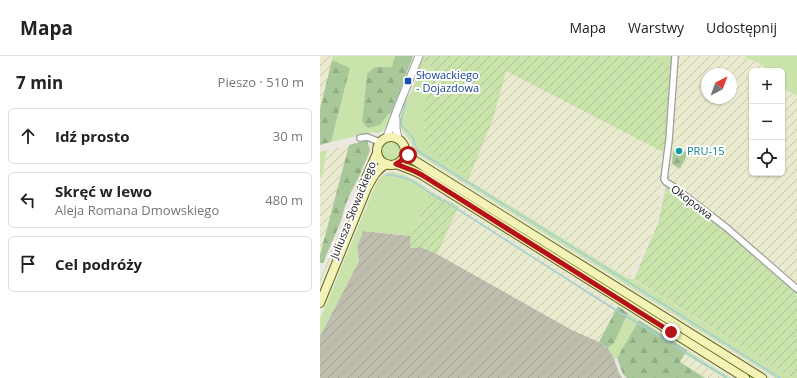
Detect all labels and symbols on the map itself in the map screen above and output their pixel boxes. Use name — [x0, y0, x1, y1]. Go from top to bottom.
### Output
place label: Słowackiego - Dojazdowa — [416, 67, 479, 95]
north arrow — [701, 68, 737, 104]
marker: Słowackiego - Dojazdowa — [403, 76, 413, 86]
place label: PRU-15 — [687, 143, 725, 158]
route start — [399, 146, 417, 164]
marker: PRU-15 — [674, 146, 684, 156]
street label: Juliusza Słowackiego — [326, 158, 379, 262]
street label: Okopowa — [668, 181, 716, 222]
route end — [662, 323, 680, 341]

